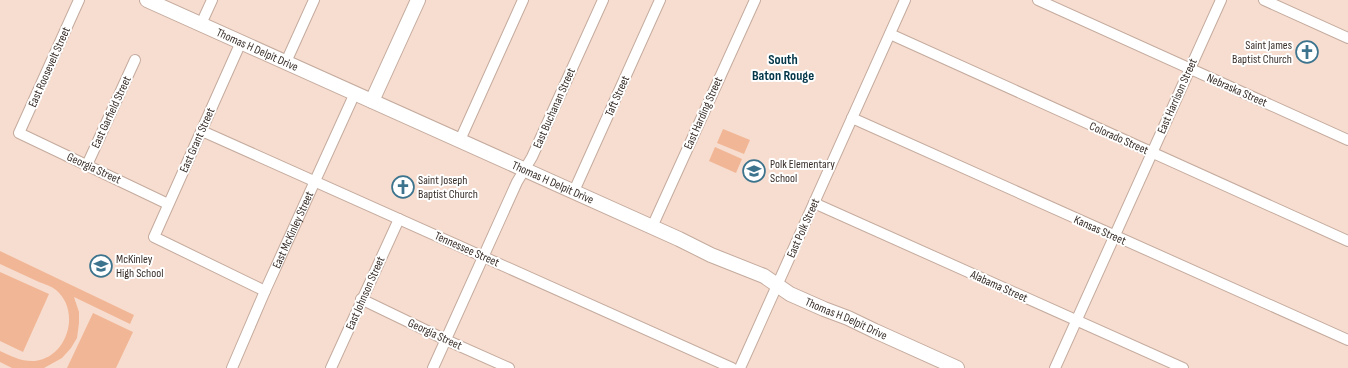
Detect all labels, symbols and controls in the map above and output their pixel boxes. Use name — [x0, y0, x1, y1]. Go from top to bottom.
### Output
street label: East Roosevelt Street — [25, 24, 74, 110]
street label: Thomas H Delpit Drive — [214, 25, 301, 75]
place label: Saint James Baptist Church — [1232, 38, 1292, 67]
church icon: Saint James Baptist Church — [1294, 39, 1320, 65]
district label: South Baton Rouge — [752, 51, 814, 84]
street label: East Harrison Street — [1154, 56, 1201, 136]
street label: East Buchanan Street — [530, 65, 579, 151]
street label: Nebraska Street — [1204, 70, 1270, 111]
street label: East Garfield Street — [88, 73, 135, 151]
street label: Taft Street — [602, 73, 633, 119]
street label: East Harding Street — [681, 74, 726, 152]
street label: East Grant Street — [177, 105, 219, 175]
street label: Colorado Street — [1087, 119, 1151, 158]
street label: Georgia Street — [64, 149, 123, 188]
place label: Polk Elementary School — [770, 157, 835, 186]
street label: Thomas H Delpit Drive — [509, 158, 596, 208]
school or university icon: Polk Elementary School — [741, 158, 767, 184]
place label: Saint Joseph Baptist Church — [418, 173, 478, 202]
church icon: Saint Joseph Baptist Church — [390, 174, 416, 200]
street label: East McKinley Street — [269, 189, 317, 271]
street label: East Polk Street — [784, 196, 823, 260]
street label: Kansas Street — [1071, 212, 1129, 249]
street label: Tennessee Street — [432, 228, 502, 271]
place label: McKinley High School — [116, 252, 163, 281]
school or university icon: McKinley High School — [88, 253, 114, 279]
street label: East Johnson Street — [343, 254, 388, 332]
street label: Alabama Street — [967, 267, 1030, 306]
street label: Thomas H Delpit Drive — [803, 295, 890, 344]
street label: Georgia Street — [405, 315, 464, 354]

